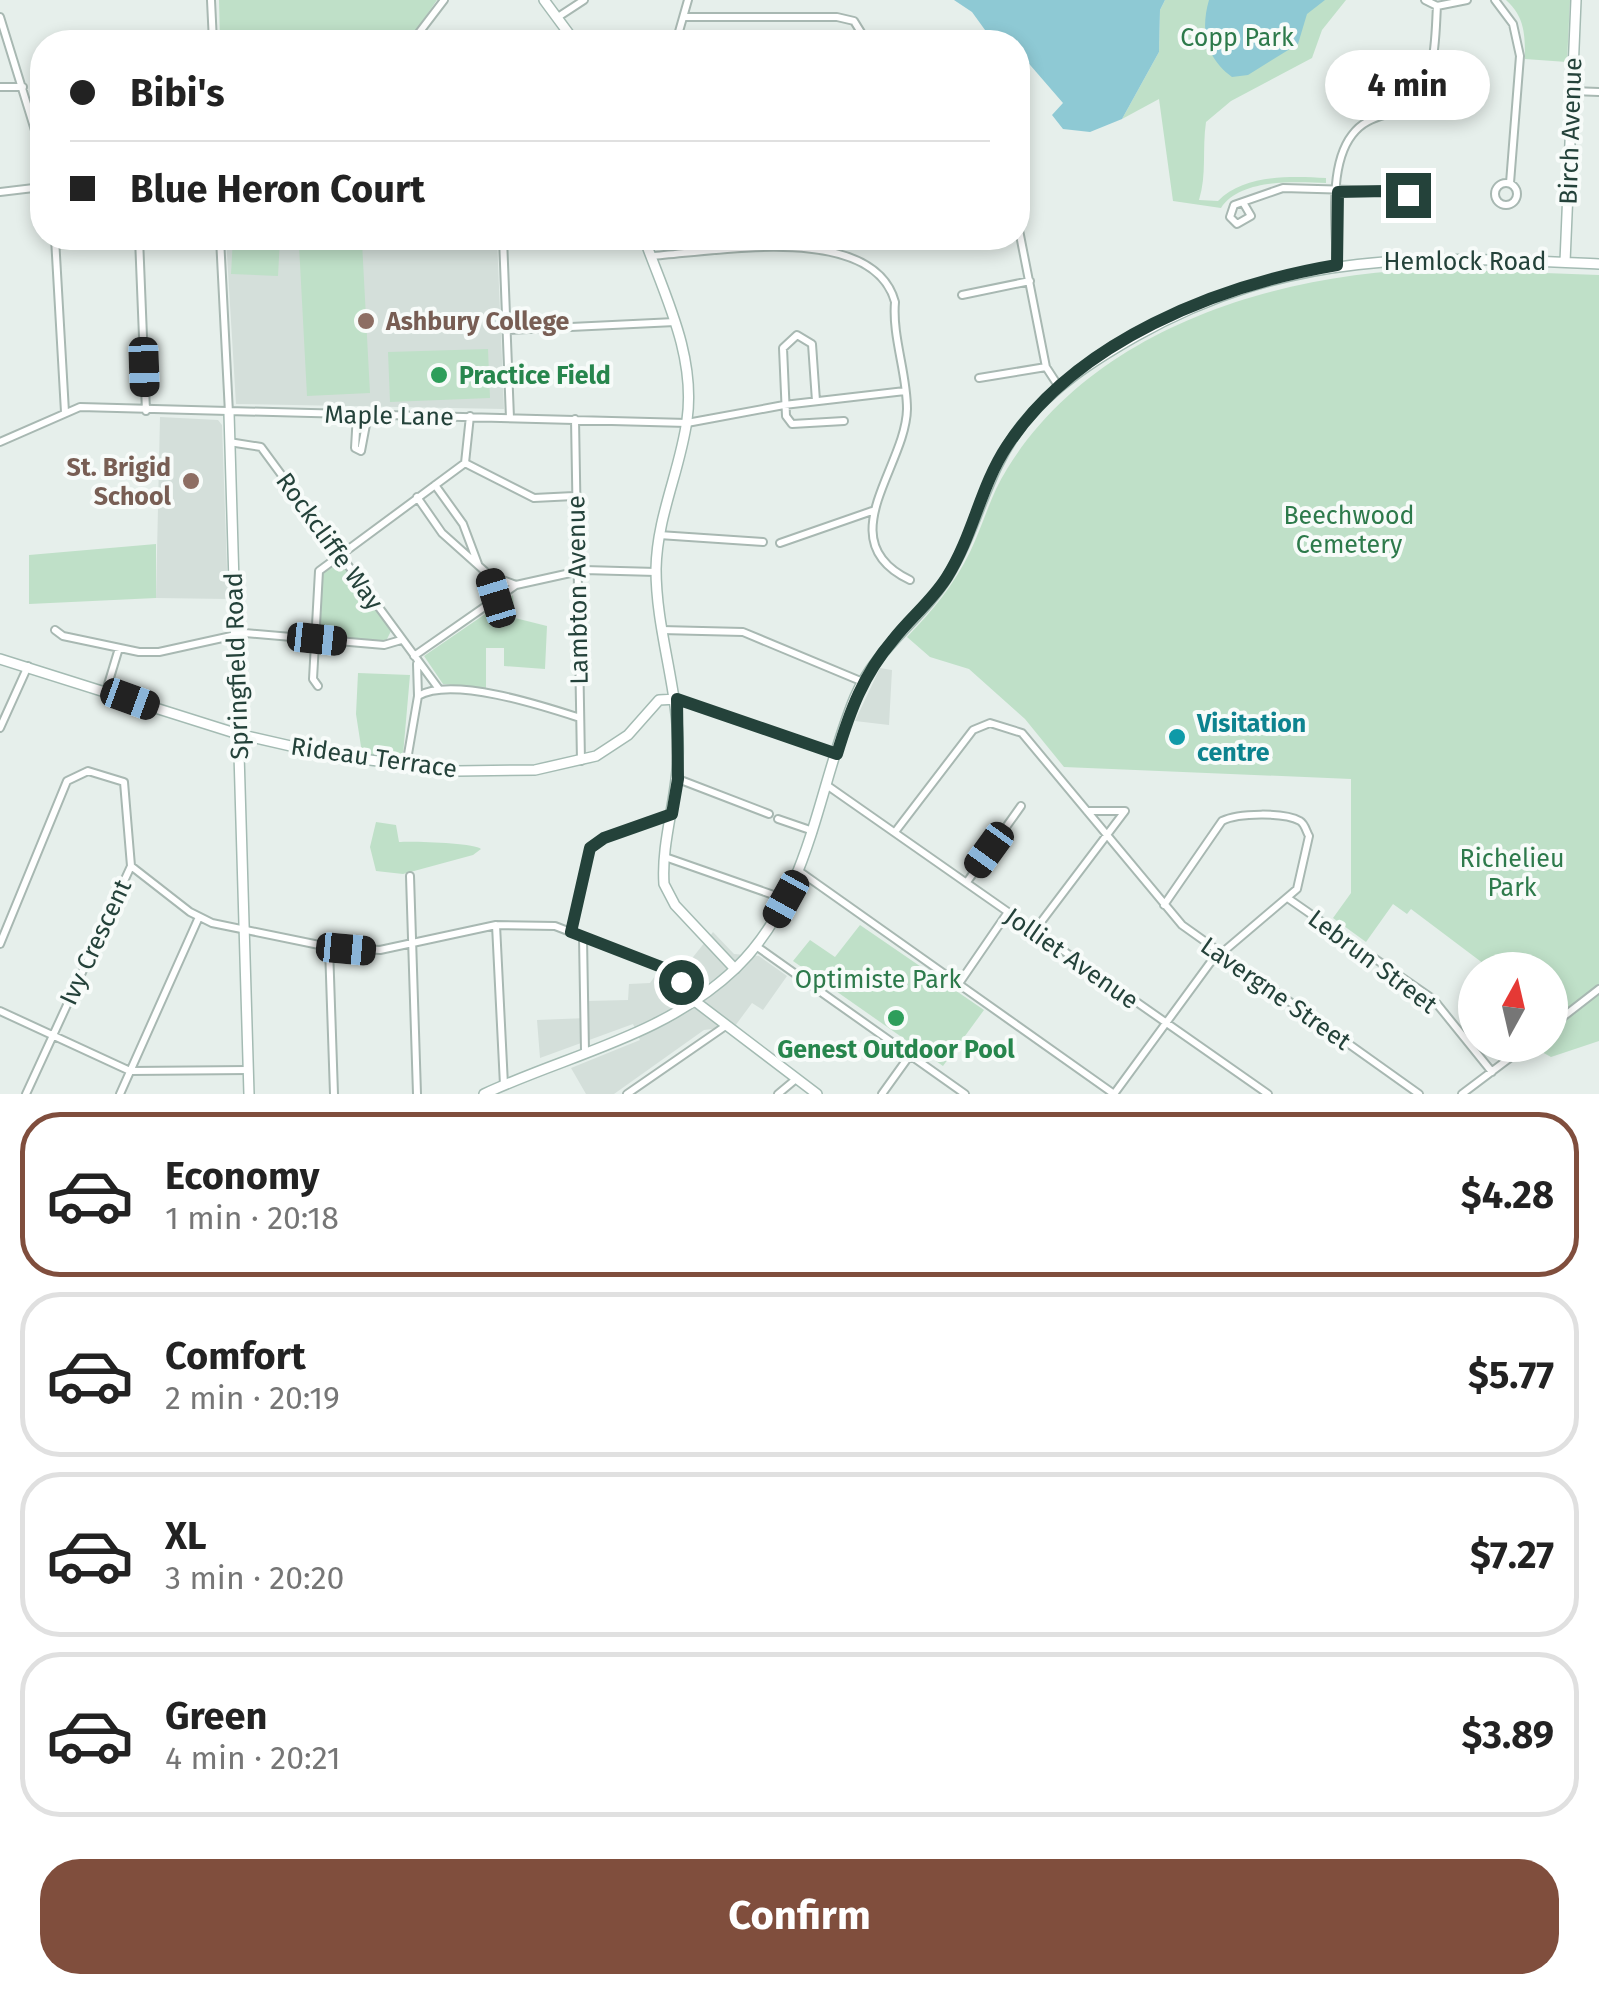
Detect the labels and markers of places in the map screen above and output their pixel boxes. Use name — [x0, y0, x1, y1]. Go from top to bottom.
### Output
place label: Ashbury College — [385, 307, 570, 337]
marker: Ashbury College — [355, 310, 377, 332]
place label: Practice Field — [459, 361, 611, 391]
marker: Practice Field — [428, 364, 450, 386]
place label: St. Brigid School — [67, 453, 172, 512]
marker: St. Brigid School — [180, 470, 202, 492]
place label: Visitation centre — [1196, 709, 1306, 768]
marker: Visitation centre — [1166, 726, 1188, 748]
marker: Genest Outdoor Pool — [885, 1007, 907, 1029]
place label: Genest Outdoor Pool — [777, 1035, 1015, 1065]

